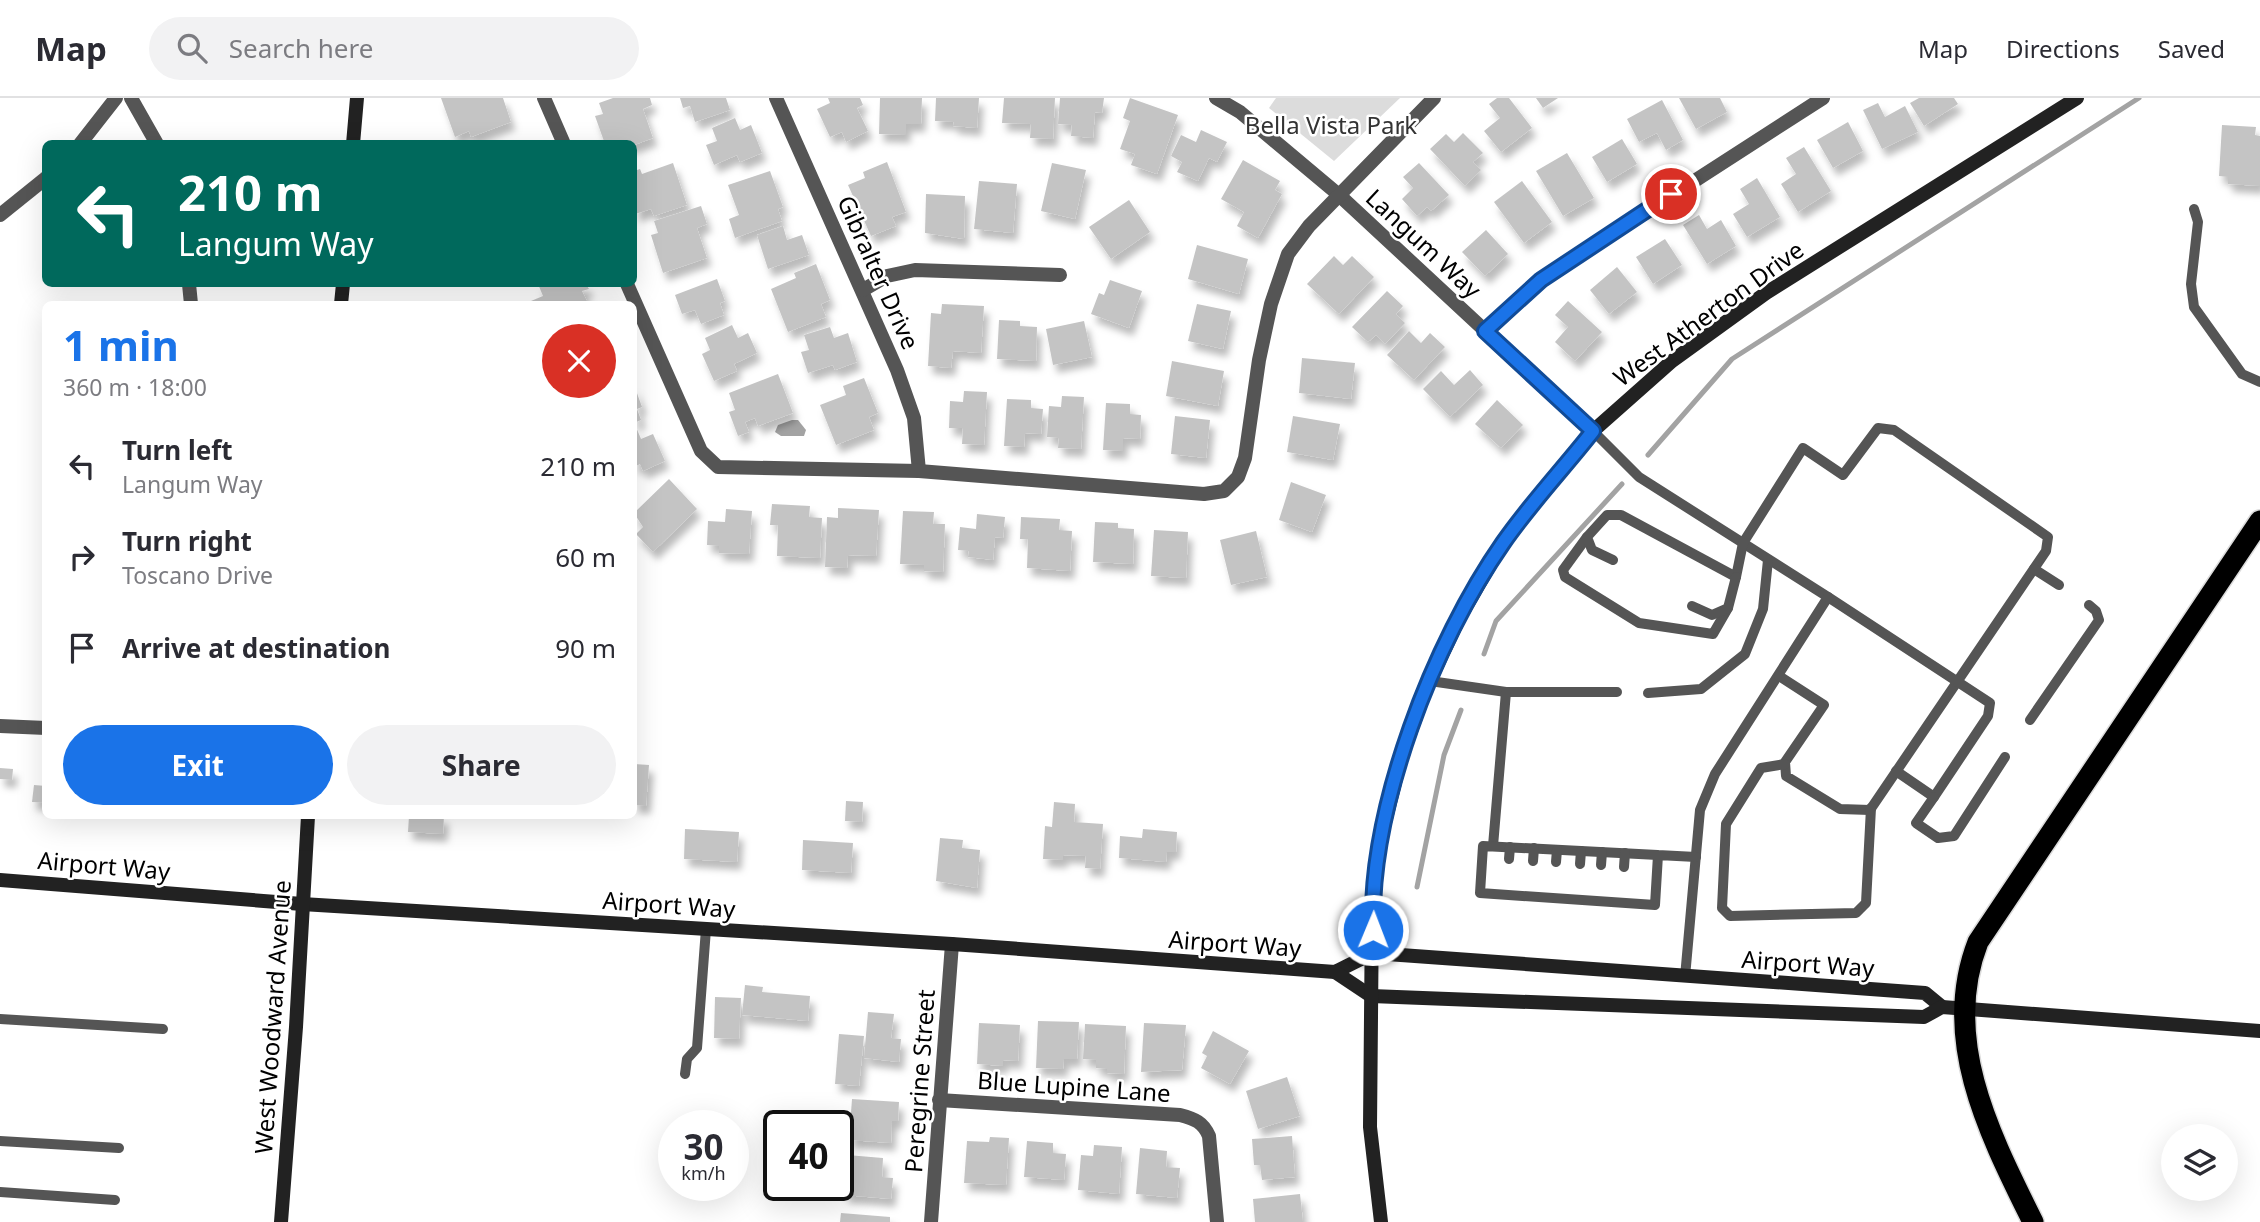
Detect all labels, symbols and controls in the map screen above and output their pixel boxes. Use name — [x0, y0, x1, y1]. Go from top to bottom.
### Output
search box — [149, 17, 639, 80]
text: Map — [35, 26, 107, 71]
icon: search — [173, 29, 211, 67]
text: Search here — [229, 30, 373, 66]
text: Map — [1918, 32, 1968, 65]
text: Directions — [2006, 32, 2120, 65]
text: Saved — [2158, 32, 2225, 65]
park label: Bella Vista Park — [1245, 108, 1417, 141]
text: 210 m — [178, 159, 323, 225]
pin — [1641, 164, 1701, 224]
icon: left — [63, 168, 154, 259]
icon: arrive — [1652, 175, 1690, 213]
street label: Langum Way — [1359, 181, 1489, 306]
street label: Gibralter Drive — [830, 190, 928, 354]
text: Langum Way — [178, 222, 374, 265]
street label: West Atherton Drive — [1606, 233, 1810, 393]
text: 1 min — [63, 316, 179, 373]
button: close — [542, 324, 616, 398]
text: 360 m · 18:00 — [63, 371, 207, 403]
text: Turn left — [122, 432, 233, 468]
icon: left — [63, 447, 101, 485]
text: 210 m — [540, 448, 616, 484]
text: Langum Way — [122, 468, 263, 500]
text: Turn right — [122, 523, 252, 559]
icon: right — [63, 538, 101, 576]
text: 60 m — [555, 539, 616, 575]
text: Toscano Drive — [122, 559, 273, 591]
icon: arrive — [63, 629, 101, 667]
text: Arrive at destination — [122, 630, 391, 666]
text: 90 m — [555, 630, 616, 666]
button: Exit — [63, 725, 333, 805]
button: Share — [347, 725, 616, 805]
street label: Airport Way — [36, 843, 172, 887]
street label: West Woodward Avenue — [246, 879, 298, 1155]
street label: Airport Way — [601, 883, 737, 925]
position arrow — [1336, 893, 1410, 967]
street label: Airport Way — [1167, 922, 1303, 964]
street label: Airport Way — [1740, 942, 1876, 984]
street label: Peregrine Street — [896, 988, 942, 1174]
street label: Blue Lupine Lane — [976, 1063, 1172, 1109]
speed limit sign: 40 — [763, 1110, 854, 1201]
text: 30 — [683, 1123, 724, 1170]
map controls — [2161, 1124, 2238, 1201]
button: layers — [2161, 1124, 2238, 1201]
text: km/h — [681, 1161, 726, 1185]

